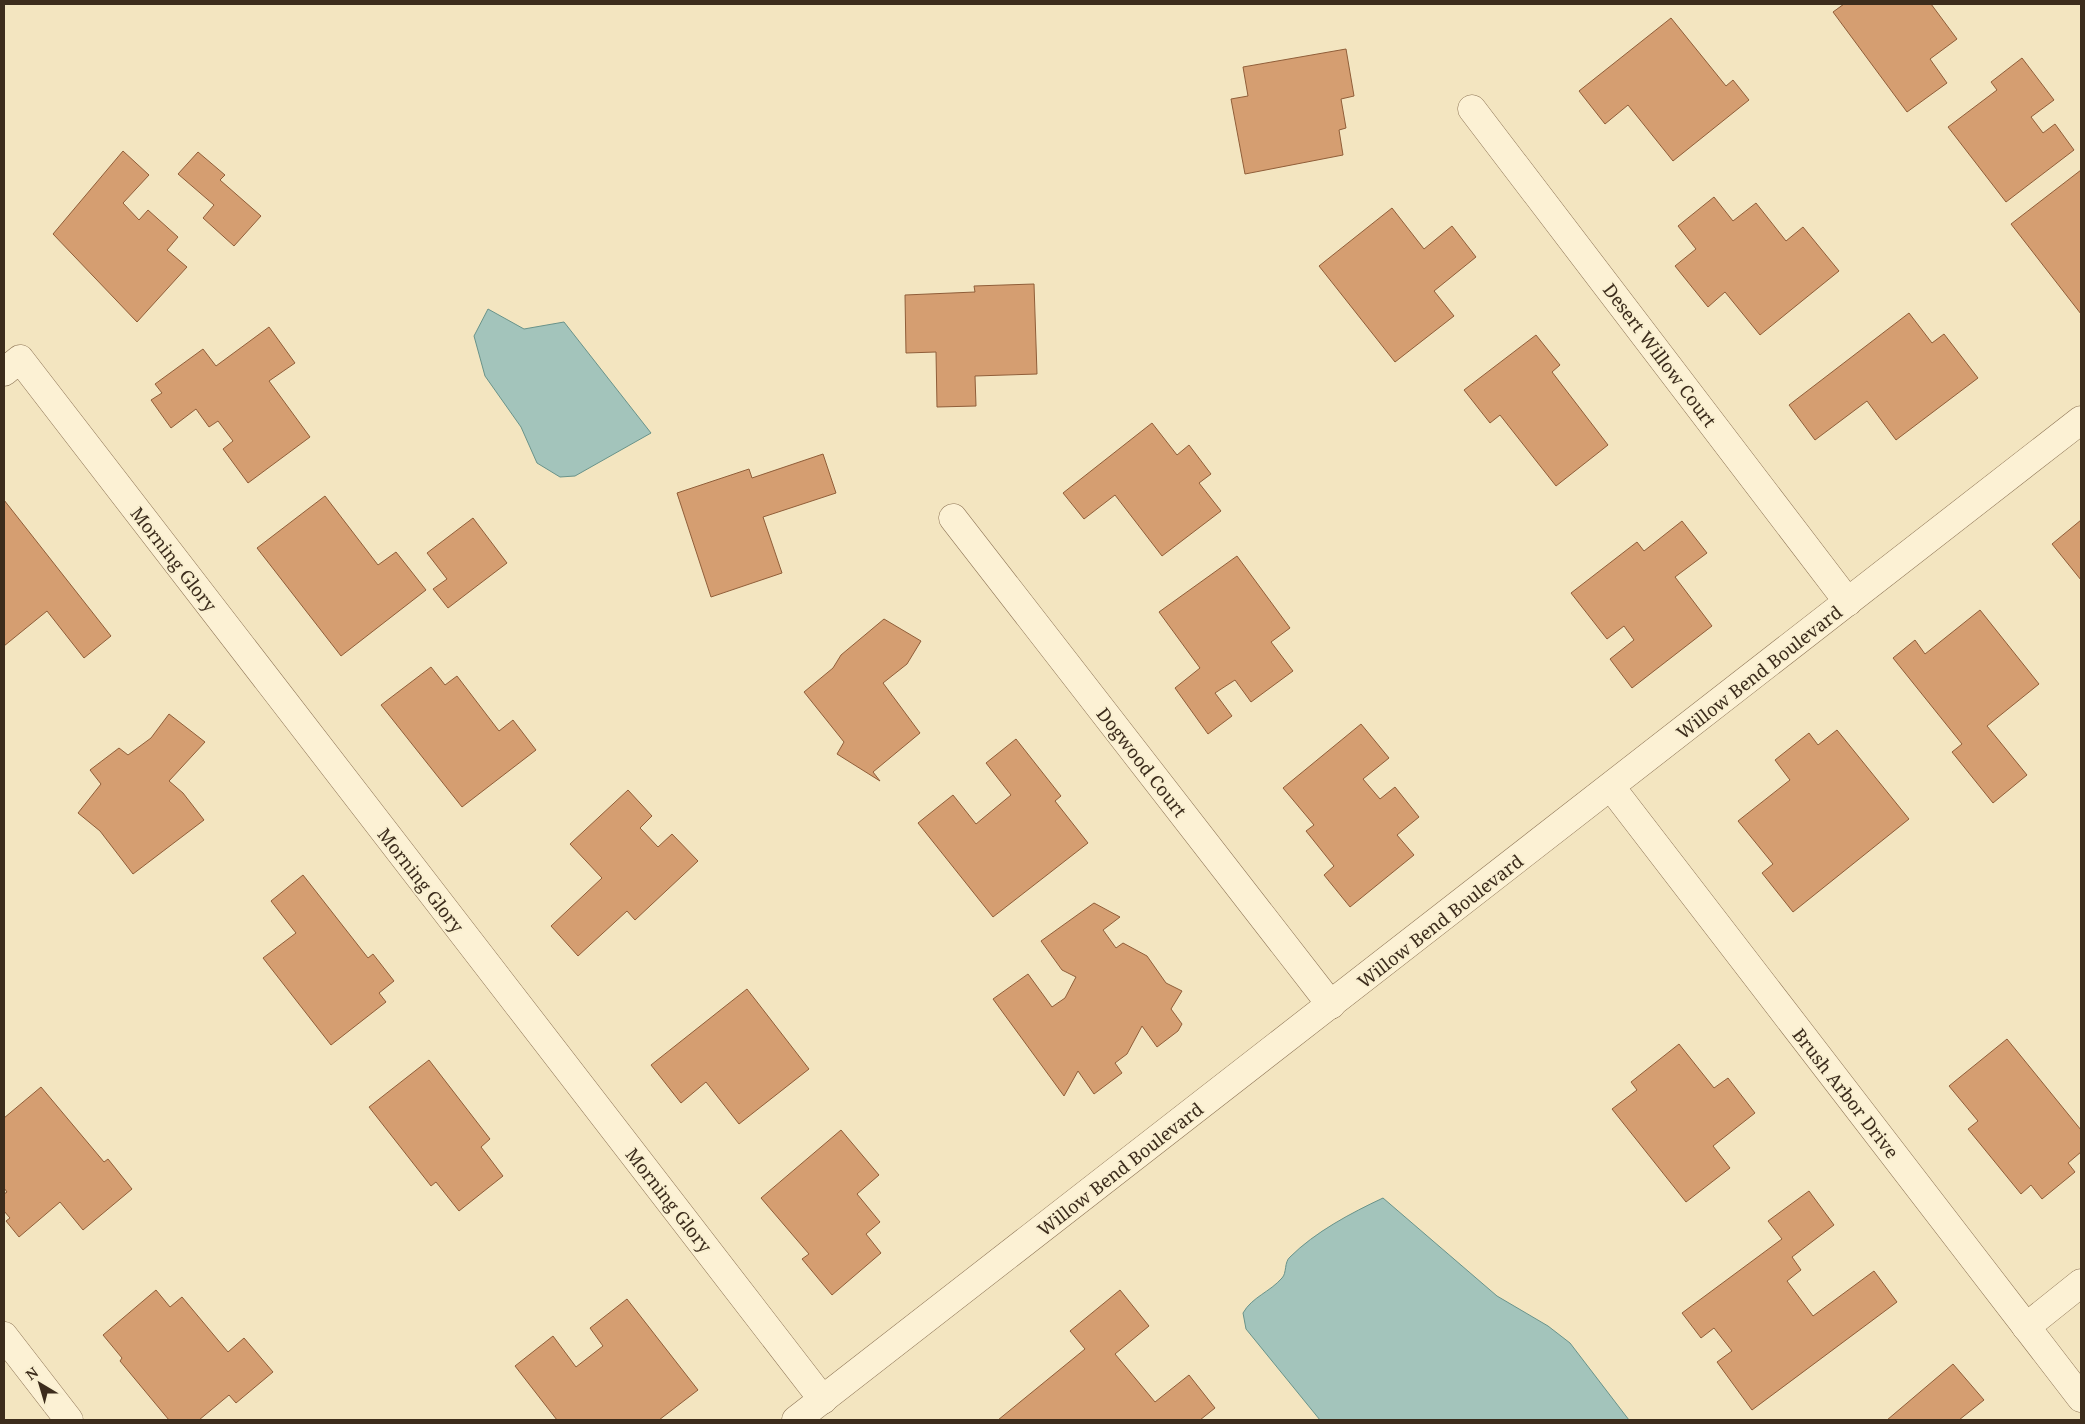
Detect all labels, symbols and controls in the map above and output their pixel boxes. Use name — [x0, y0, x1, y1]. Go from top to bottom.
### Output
street label: Desert Willow Court — [1598, 278, 1722, 432]
street label: Morning Glory — [126, 502, 223, 617]
street label: Willow Bend Boulevard — [1671, 600, 1847, 744]
street label: Dogwood Court — [1092, 702, 1192, 822]
street label: Morning Glory — [373, 823, 470, 938]
street label: Willow Bend Boulevard — [1352, 849, 1528, 993]
street label: Brush Arbor Drive — [1788, 1023, 1904, 1163]
street label: Willow Bend Boulevard — [1032, 1097, 1208, 1241]
street label: Morning Glory — [621, 1143, 718, 1258]
north arrow — [15, 1359, 65, 1409]
text: N — [21, 1362, 42, 1384]

